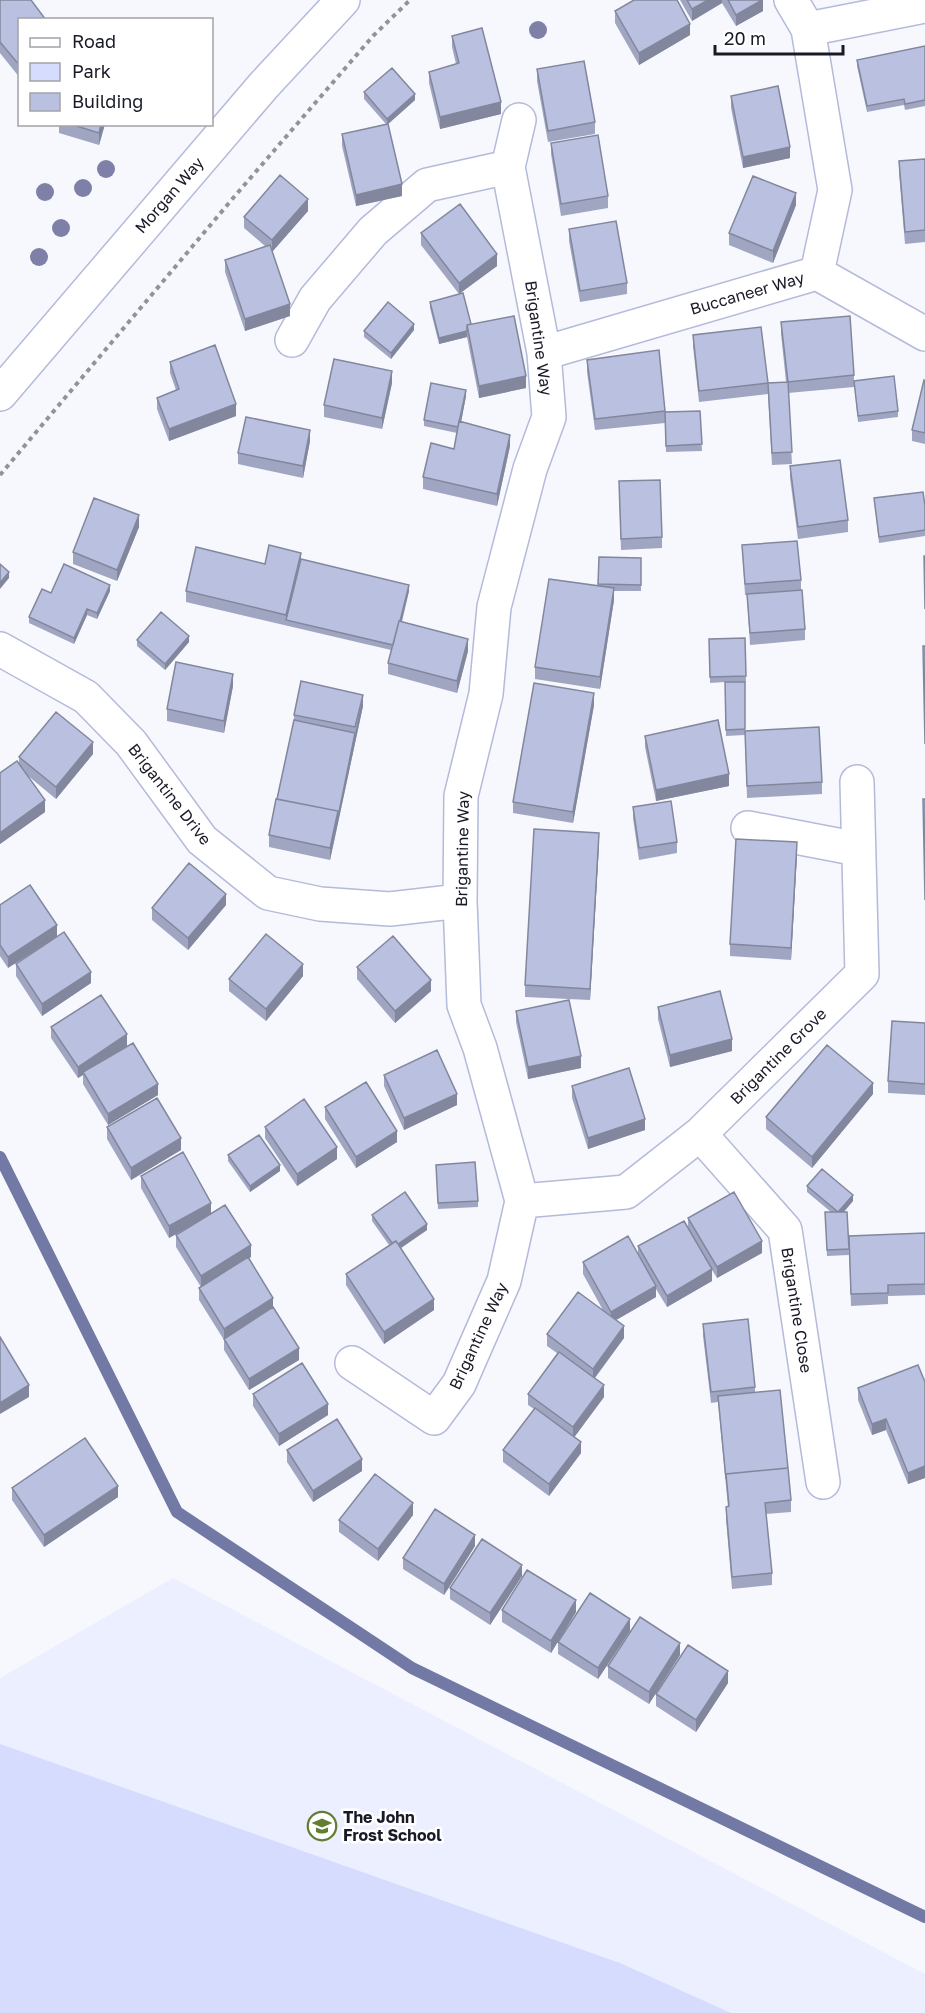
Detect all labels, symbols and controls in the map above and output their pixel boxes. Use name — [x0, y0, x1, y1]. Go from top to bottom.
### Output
legend — [18, 18, 213, 126]
scale bar — [715, 18, 842, 56]
text: 20 m — [724, 27, 766, 49]
text: Road — [72, 30, 116, 52]
text: Park — [72, 60, 111, 82]
text: Building — [72, 90, 143, 112]
street label: Morgan Way — [130, 153, 208, 237]
street label: Buccaneer Way — [688, 267, 806, 319]
street label: Brigantine Way — [521, 279, 557, 397]
street label: Brigantine Drive — [124, 739, 216, 849]
street label: Brigantine Way — [451, 791, 473, 907]
street label: Brigantine Grove — [726, 1004, 830, 1108]
street label: Brigantine Close — [777, 1246, 817, 1374]
street label: Brigantine Way — [444, 1279, 512, 1393]
place label: The John Frost School — [343, 1807, 442, 1845]
school or university icon: The John Frost School — [306, 1810, 338, 1842]

